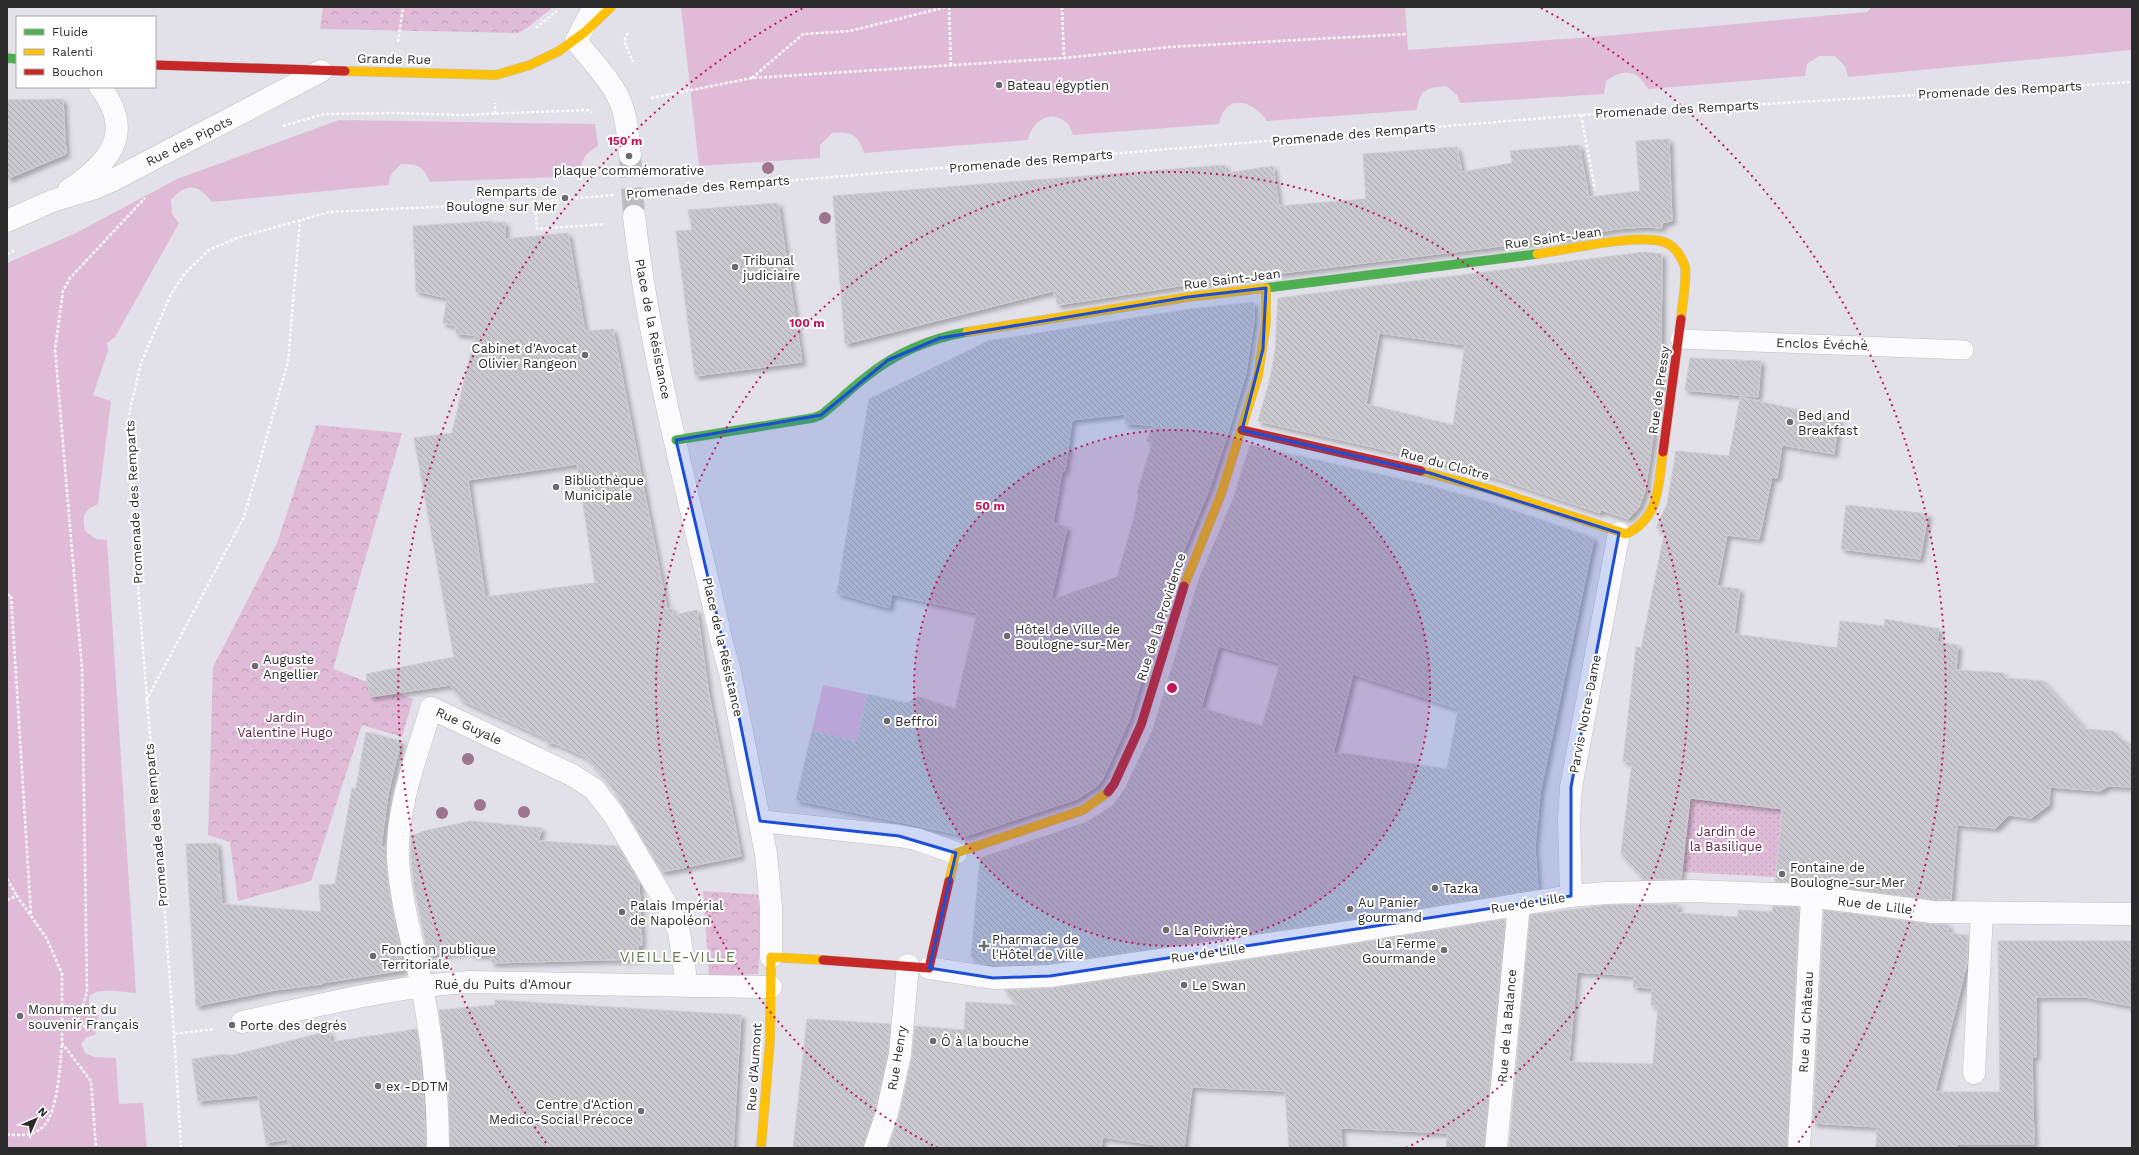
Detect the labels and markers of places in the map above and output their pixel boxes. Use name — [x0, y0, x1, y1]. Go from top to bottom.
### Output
place label: Bateau égyptien — [1007, 78, 1109, 93]
marker: Bateau égyptien — [994, 80, 1004, 90]
marker: plaque commémorative — [624, 151, 634, 161]
place label: plaque commémorative — [554, 163, 704, 178]
place label: Remparts de Boulogne sur Mer — [446, 184, 557, 214]
marker: Remparts de Boulogne sur Mer — [560, 193, 570, 203]
place label: Tribunal judiciaire — [741, 253, 800, 283]
marker: Tribunal judiciaire — [730, 262, 740, 272]
place label: Cabinet d'Avocat Olivier Rangeon — [471, 341, 578, 371]
marker: Cabinet d'Avocat Olivier Rangeon — [580, 350, 590, 360]
place label: Bed and Breakfast — [1798, 408, 1859, 438]
marker: Bed and Breakfast — [1785, 417, 1795, 427]
place label: Bibliothèque Municipale — [564, 473, 644, 503]
marker: Bibliothèque Municipale — [551, 482, 561, 492]
place label: Hôtel de Ville de Boulogne-sur-Mer — [1015, 622, 1130, 652]
marker: Hôtel de Ville de Boulogne-sur-Mer — [1002, 631, 1012, 641]
place label: Auguste Angellier — [263, 652, 318, 682]
marker: Auguste Angellier — [250, 661, 260, 671]
centre of rings — [1165, 681, 1179, 695]
place label: Beffroi — [895, 714, 938, 729]
marker: Beffroi — [882, 716, 892, 726]
place label: Fontaine de Boulogne-sur-Mer — [1790, 860, 1905, 890]
marker: Fontaine de Boulogne-sur-Mer — [1777, 869, 1787, 879]
place label: Tazka — [1443, 881, 1479, 896]
marker: Tazka — [1430, 883, 1440, 893]
place label: Au Panier gourmand — [1358, 895, 1422, 925]
place label: Palais Impérial de Napoléon — [630, 898, 723, 928]
marker: Au Panier gourmand — [1345, 904, 1355, 914]
marker: Palais Impérial de Napoléon — [617, 907, 627, 917]
place label: La Poivrière — [1174, 923, 1248, 938]
marker: La Poivrière — [1161, 925, 1171, 935]
place label: Pharmacie de l'Hôtel de Ville — [992, 932, 1084, 962]
place label: La Ferme Gourmande — [1362, 936, 1436, 966]
marker: Pharmacie de l'Hôtel de Ville — [979, 941, 989, 951]
place label: Fonction publique Territoriale — [381, 942, 496, 972]
marker: La Ferme Gourmande — [1439, 945, 1449, 955]
marker: Fonction publique Territoriale — [368, 951, 378, 961]
place label: Le Swan — [1192, 978, 1246, 993]
marker: Le Swan — [1179, 980, 1189, 990]
place label: Monument du souvenir Français — [28, 1002, 139, 1032]
marker: Monument du souvenir Français — [15, 1011, 25, 1021]
place label: Porte des degrés — [240, 1018, 347, 1033]
marker: Porte des degrés — [227, 1020, 237, 1030]
place label: Ô à la bouche — [941, 1033, 1029, 1049]
marker: Ô à la bouche — [928, 1036, 938, 1046]
place label: ex -DDTM — [386, 1079, 448, 1094]
marker: ex -DDTM — [373, 1081, 383, 1091]
place label: Centre d'Action Medico-Social Précoce — [489, 1097, 633, 1127]
marker: Centre d'Action Medico-Social Précoce — [636, 1106, 646, 1116]

